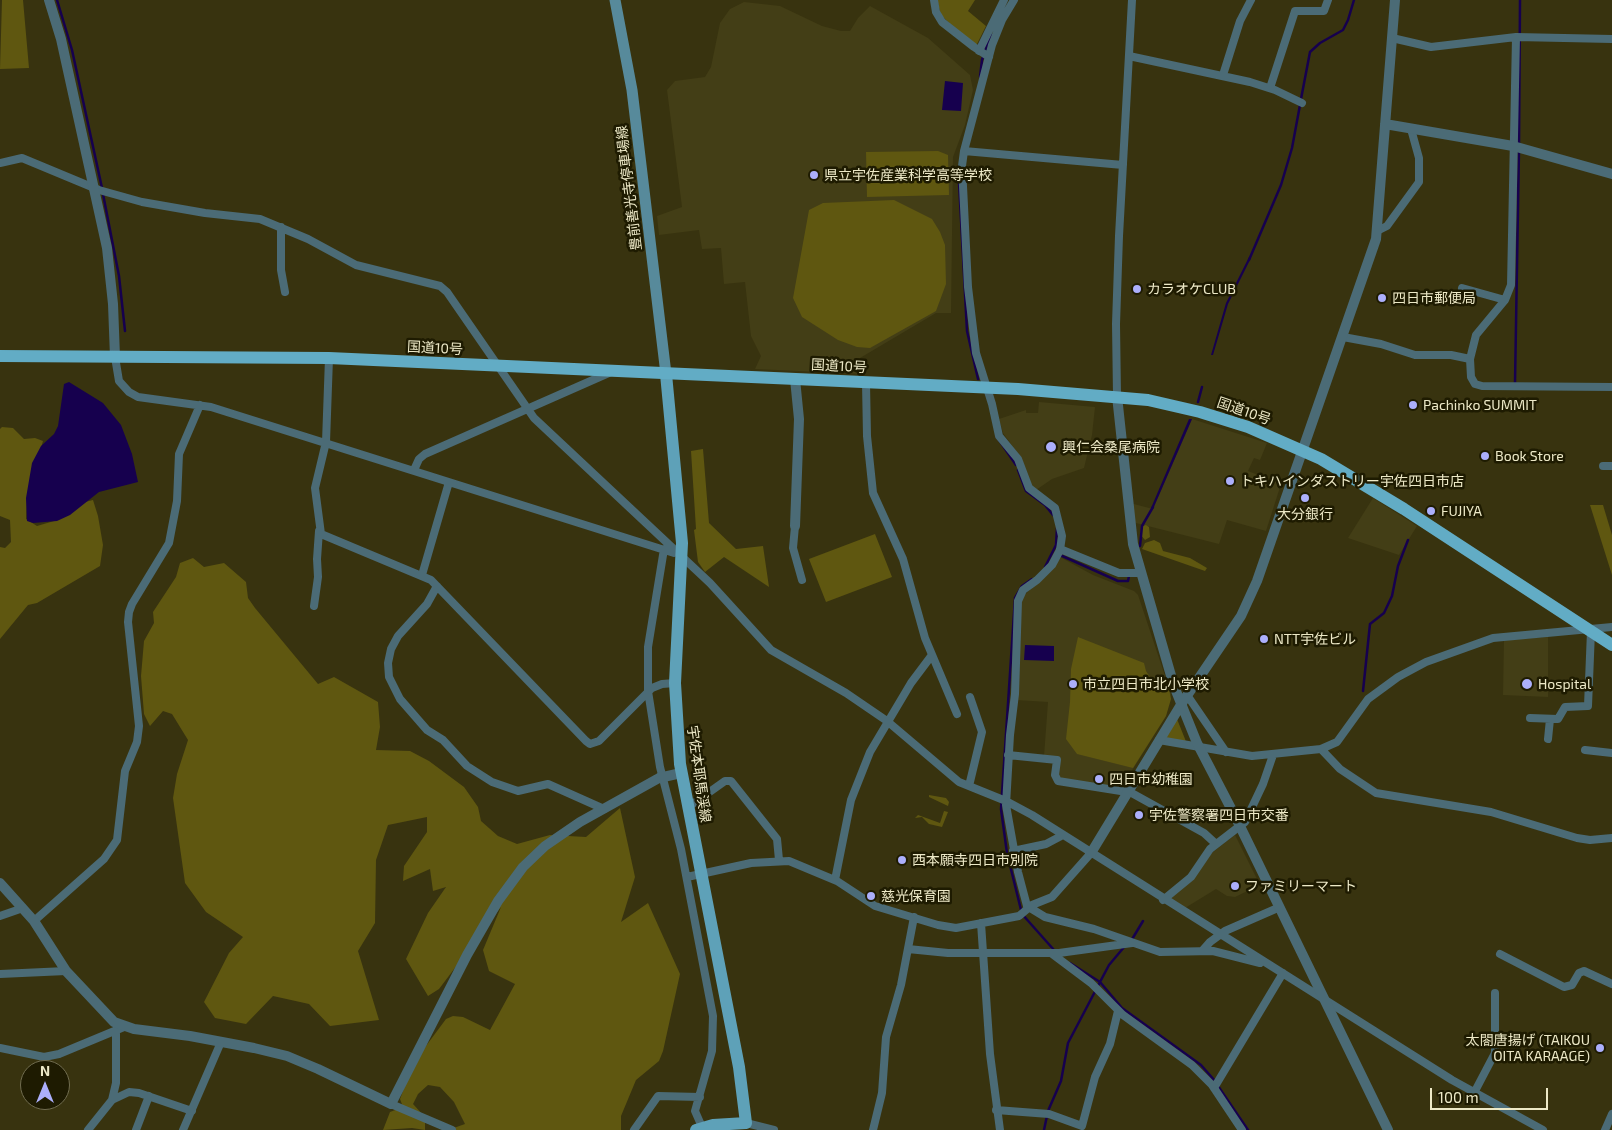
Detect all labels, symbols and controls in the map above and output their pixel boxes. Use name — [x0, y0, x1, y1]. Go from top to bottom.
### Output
street label: 豊前善光寺停車場線 — [613, 124, 645, 252]
place label: 県立宇佐産業科学高等学校 — [824, 167, 992, 183]
marker: 県立宇佐産業科学高等学校 — [808, 169, 820, 181]
place label: カラオケCLUB — [1147, 281, 1236, 297]
marker: カラオケCLUB — [1131, 283, 1143, 295]
place label: 四日市郵便局 — [1392, 290, 1476, 306]
marker: 四日市郵便局 — [1376, 292, 1388, 304]
street label: 国道10号 — [407, 338, 463, 358]
street label: 国道10号 — [811, 356, 867, 376]
street label: 国道10号 — [1215, 394, 1273, 428]
place label: Pachinko SUMMIT — [1423, 397, 1537, 413]
marker: Pachinko SUMMIT — [1407, 399, 1419, 411]
place label: 興仁会桑尾病院 — [1062, 439, 1160, 455]
marker: 興仁会桑尾病院 — [1044, 440, 1058, 454]
place label: Book Store — [1495, 448, 1564, 464]
marker: Book Store — [1479, 450, 1491, 462]
place label: トキハインダストリー宇佐四日市店 — [1240, 473, 1464, 489]
marker: トキハインダストリー宇佐四日市店 — [1224, 475, 1236, 487]
marker: 大分銀行 — [1299, 492, 1311, 504]
place label: FUJIYA — [1441, 503, 1482, 519]
marker: FUJIYA — [1425, 505, 1437, 517]
place label: 大分銀行 — [1277, 506, 1333, 522]
place label: NTT宇佐ビル — [1274, 631, 1356, 647]
marker: NTT宇佐ビル — [1258, 633, 1270, 645]
place label: 市立四日市北小学校 — [1083, 676, 1209, 692]
place label: Hospital — [1538, 676, 1591, 692]
marker: Hospital — [1520, 677, 1534, 691]
marker: 市立四日市北小学校 — [1067, 678, 1079, 690]
street label: 宇佐本耶馬渓線 — [684, 724, 714, 824]
place label: 四日市幼稚園 — [1109, 771, 1193, 787]
marker: 四日市幼稚園 — [1093, 773, 1105, 785]
place label: 宇佐警察署四日市交番 — [1149, 807, 1289, 823]
marker: 宇佐警察署四日市交番 — [1133, 809, 1145, 821]
place label: 西本願寺四日市別院 — [912, 852, 1038, 868]
marker: 西本願寺四日市別院 — [896, 854, 908, 866]
place label: ファミリーマート — [1245, 878, 1357, 894]
marker: ファミリーマート — [1229, 880, 1241, 892]
place label: 慈光保育園 — [881, 888, 951, 904]
marker: 慈光保育園 — [865, 890, 877, 902]
place label: 太閤唐揚げ (TAIKOU OITA KARAAGE) — [1466, 1032, 1590, 1064]
marker: 太閤唐揚げ (TAIKOU OITA KARAAGE) — [1594, 1042, 1606, 1054]
north arrow — [20, 1060, 70, 1110]
text: N — [40, 1062, 50, 1079]
scale bar — [1432, 1078, 1550, 1110]
text: 100 m — [1438, 1088, 1479, 1106]

